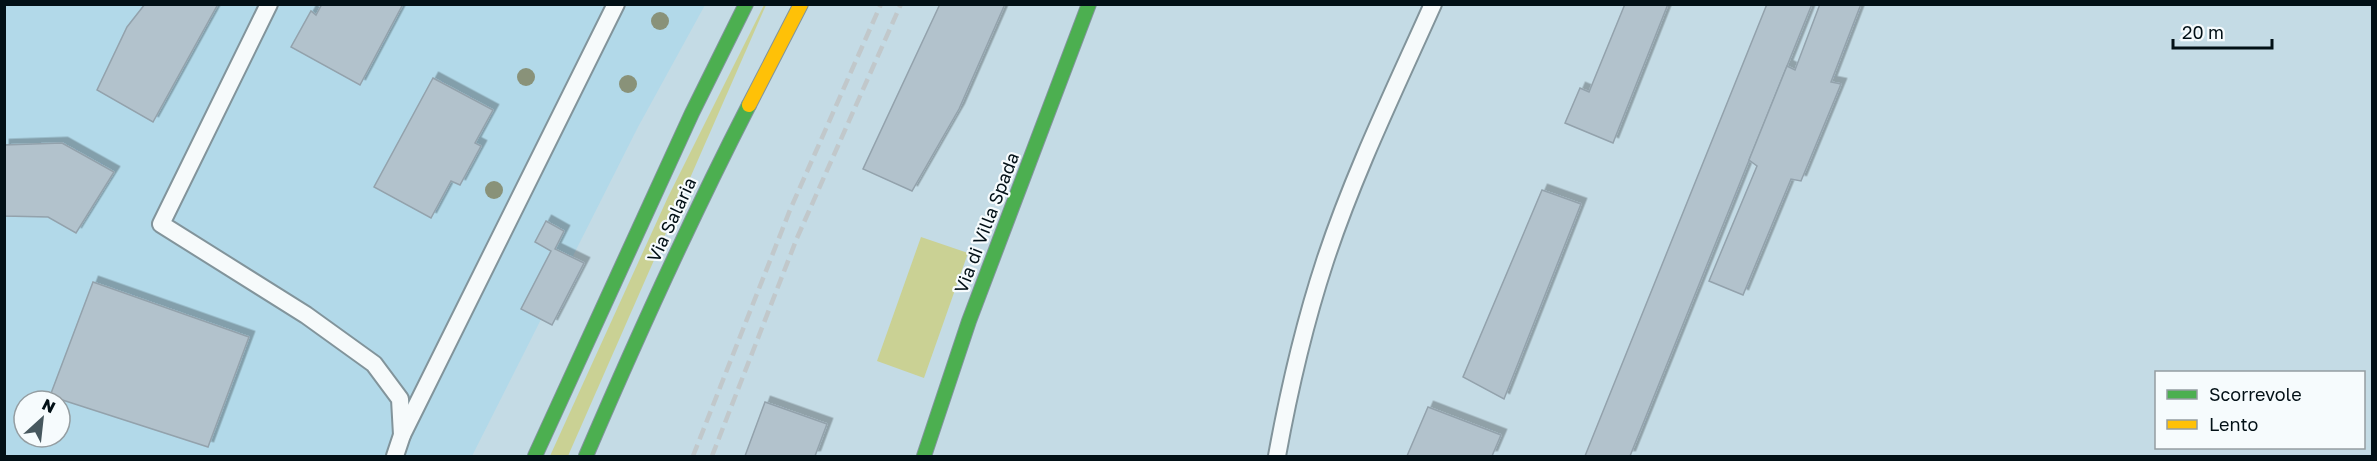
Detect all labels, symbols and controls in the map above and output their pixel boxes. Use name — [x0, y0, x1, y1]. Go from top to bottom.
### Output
scale bar — [2173, 12, 2272, 50]
text: 20 m — [2182, 21, 2224, 43]
street label: Via di Villa Spada — [949, 149, 1023, 296]
street label: Via Salaria — [642, 174, 700, 266]
legend — [2155, 371, 2365, 449]
text: Scorrevole — [2209, 383, 2302, 405]
north arrow — [12, 389, 72, 449]
text: N — [39, 394, 59, 417]
text: Lento — [2209, 413, 2258, 435]

